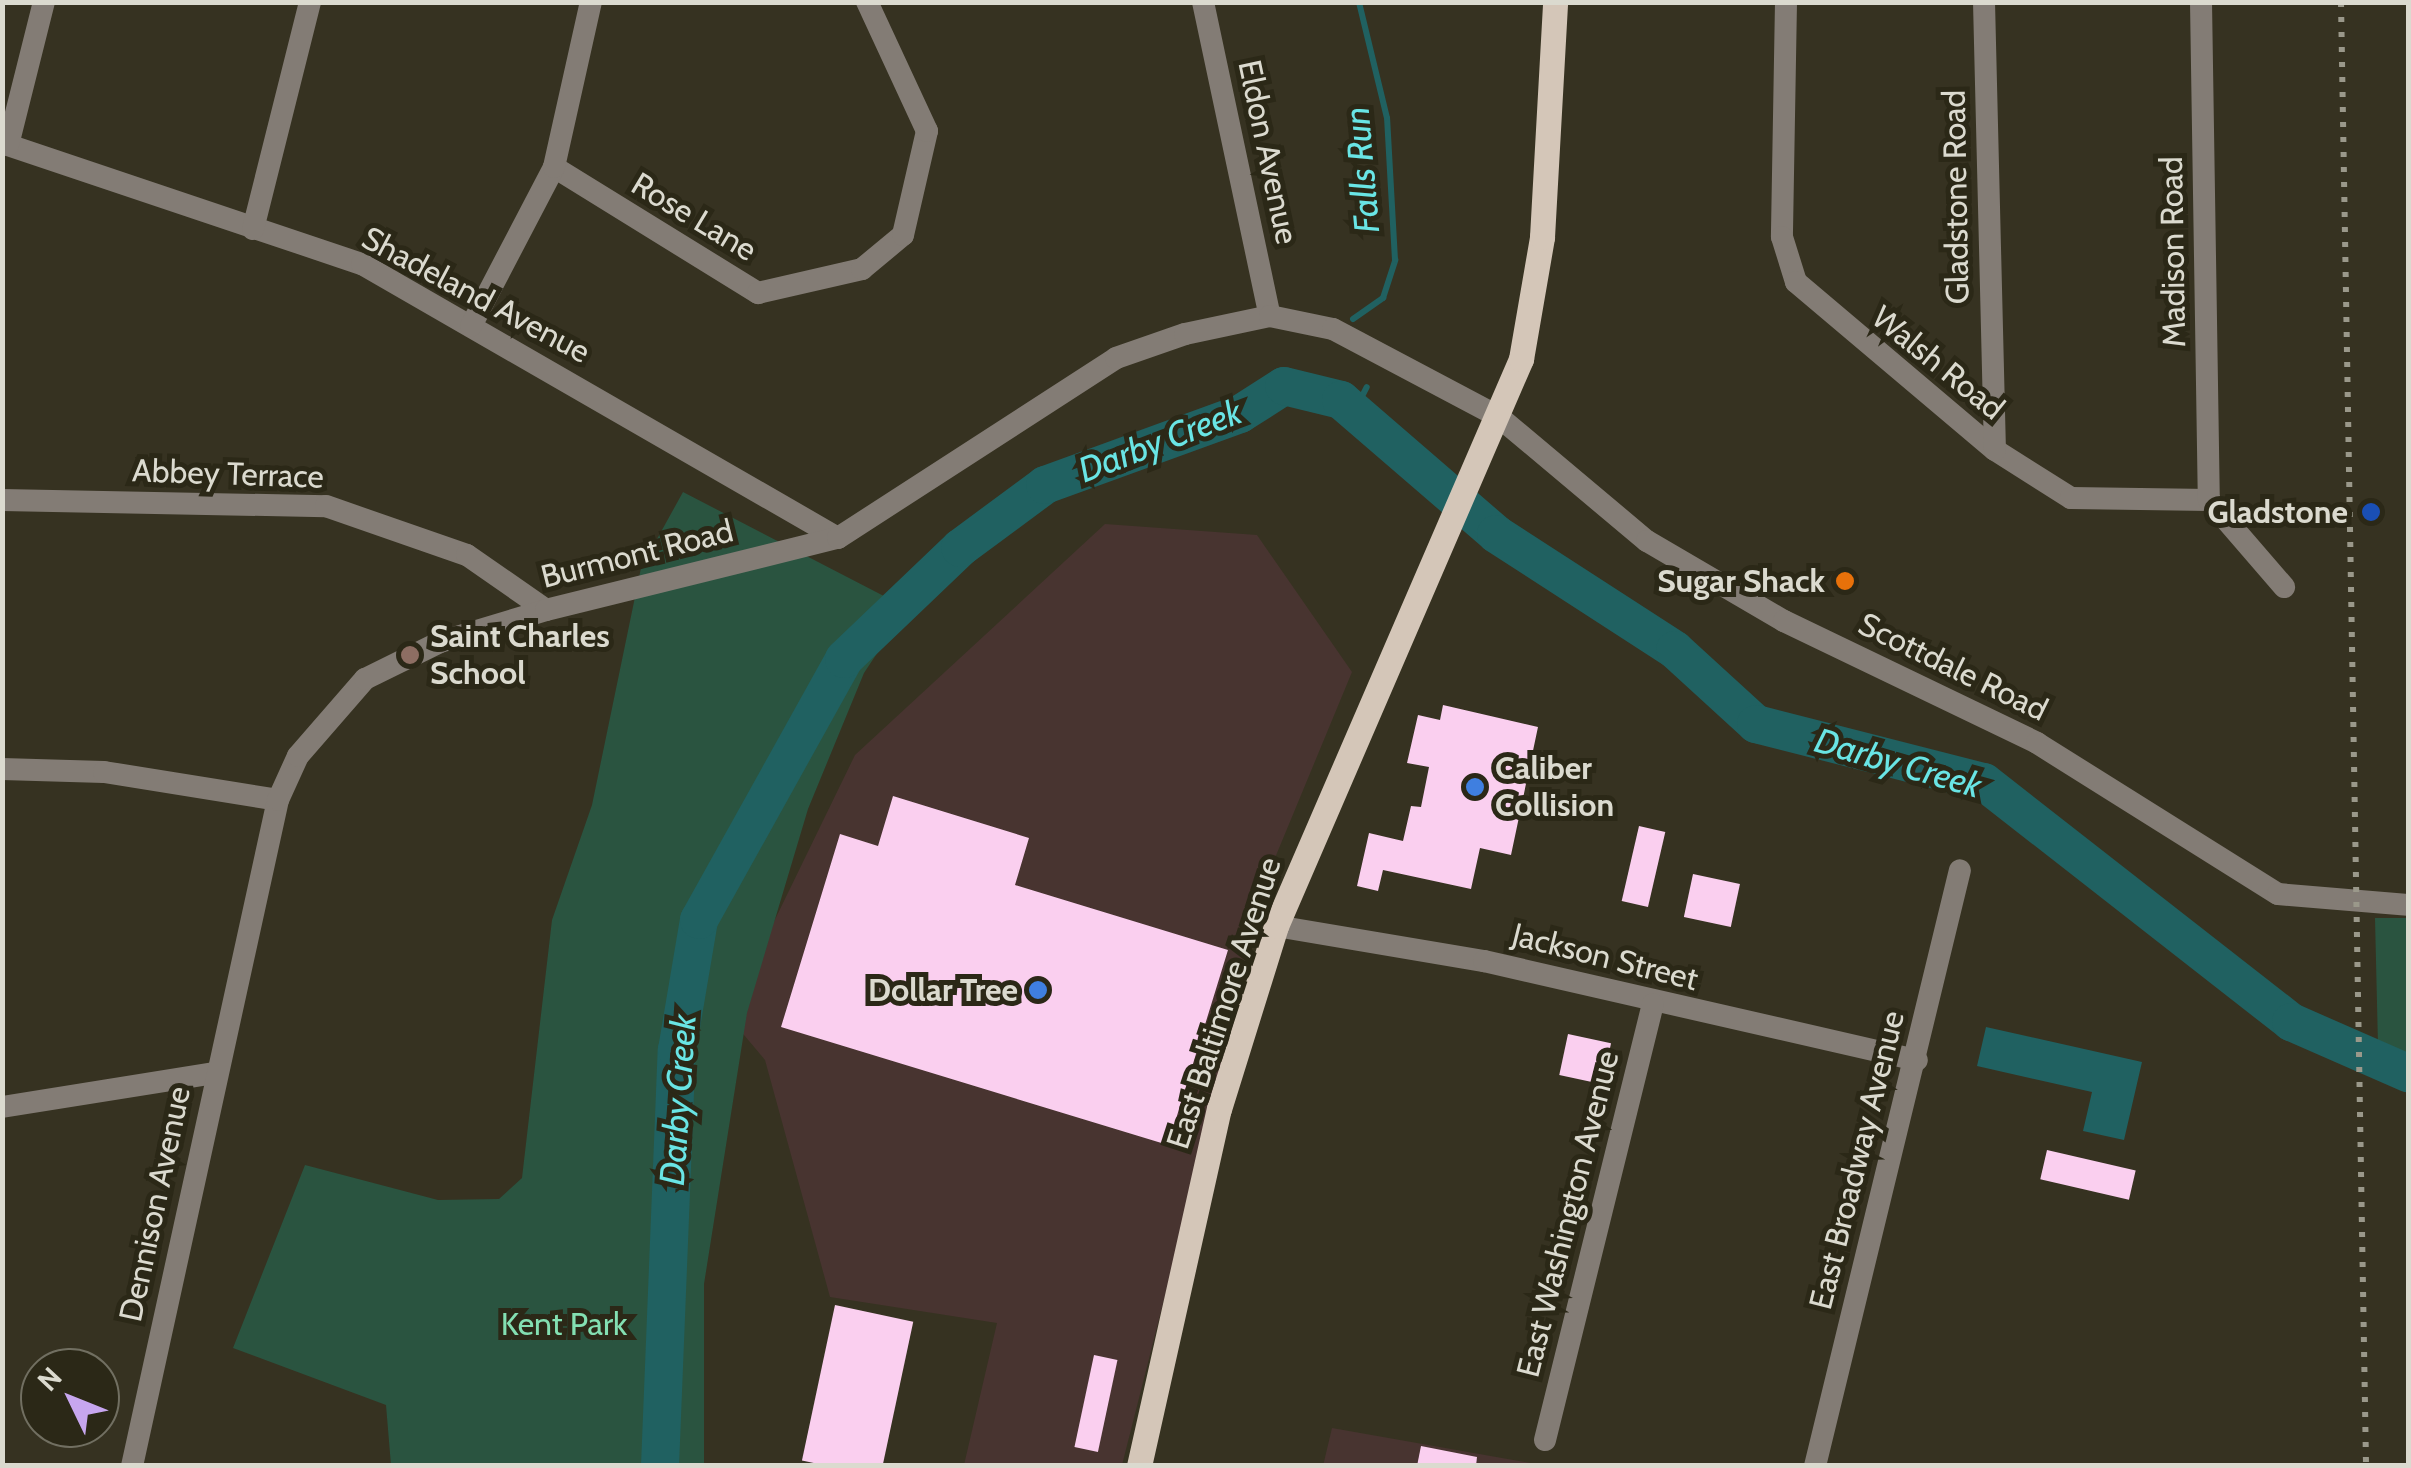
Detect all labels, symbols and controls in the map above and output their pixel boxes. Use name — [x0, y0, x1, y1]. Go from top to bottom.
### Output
street label: Eldon Avenue — [1230, 57, 1306, 247]
street label: Gladstone Road — [1935, 89, 1977, 305]
water label: Falls Run — [1336, 105, 1388, 235]
street label: Madison Road — [2152, 156, 2194, 348]
street label: Rose Lane — [625, 165, 763, 269]
street label: Shadeland Avenue — [355, 219, 597, 371]
street label: Walsh Road — [1864, 298, 2012, 428]
water label: Darby Creek — [1073, 391, 1247, 491]
street label: Abbey Terrace — [132, 451, 324, 497]
place label: Gladstone — [2207, 493, 2348, 531]
marker: Gladstone — [2358, 499, 2384, 525]
street label: Burmont Road — [537, 512, 737, 596]
place label: Sugar Shack — [1657, 562, 1825, 600]
marker: Sugar Shack — [1834, 570, 1856, 592]
street label: Scottdale Road — [1852, 605, 2054, 729]
place label: Saint Charles School — [430, 618, 610, 693]
marker: Saint Charles School — [399, 644, 421, 666]
water label: Darby Creek — [1810, 719, 1986, 807]
place label: Caliber Collision — [1495, 750, 1614, 825]
marker: Caliber Collision — [1464, 776, 1486, 798]
street label: East Baltimore Avenue — [1159, 852, 1289, 1154]
street label: Jackson Street — [1508, 915, 1702, 999]
place label: Dollar Tree — [868, 971, 1018, 1009]
marker: Dollar Tree — [1027, 979, 1049, 1001]
street label: East Broadway Avenue — [1801, 1007, 1913, 1313]
water label: Darby Creek — [651, 1013, 705, 1187]
street label: East Washington Avenue — [1509, 1047, 1627, 1381]
street label: Dennison Avenue — [111, 1083, 199, 1325]
park label: Kent Park — [501, 1305, 627, 1343]
north arrow — [20, 1348, 120, 1448]
text: N — [30, 1360, 69, 1398]

